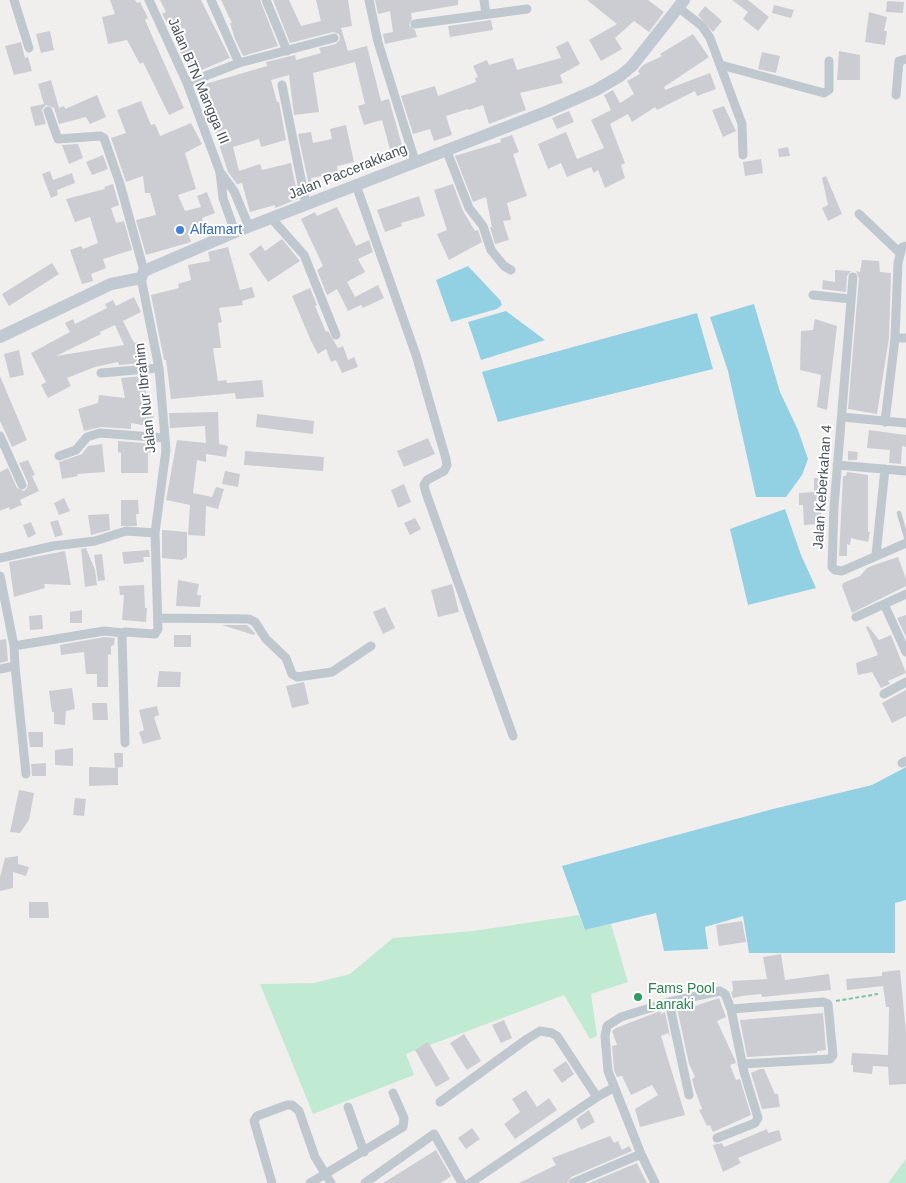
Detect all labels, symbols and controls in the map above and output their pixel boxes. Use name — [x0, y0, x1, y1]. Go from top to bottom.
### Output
street label: Jalan BTN Mangga III — [164, 15, 232, 147]
street label: Jalan Paccerakkang — [286, 141, 410, 203]
place label: Alfamart — [190, 222, 242, 238]
marker: Alfamart — [174, 224, 186, 236]
street label: Jalan Nur Ibrahim — [132, 342, 160, 454]
street label: Jalan Keberkahan 4 — [810, 424, 836, 550]
place label: Fams Pool Lanraki — [648, 981, 715, 1014]
marker: Fams Pool Lanraki — [632, 991, 644, 1003]

